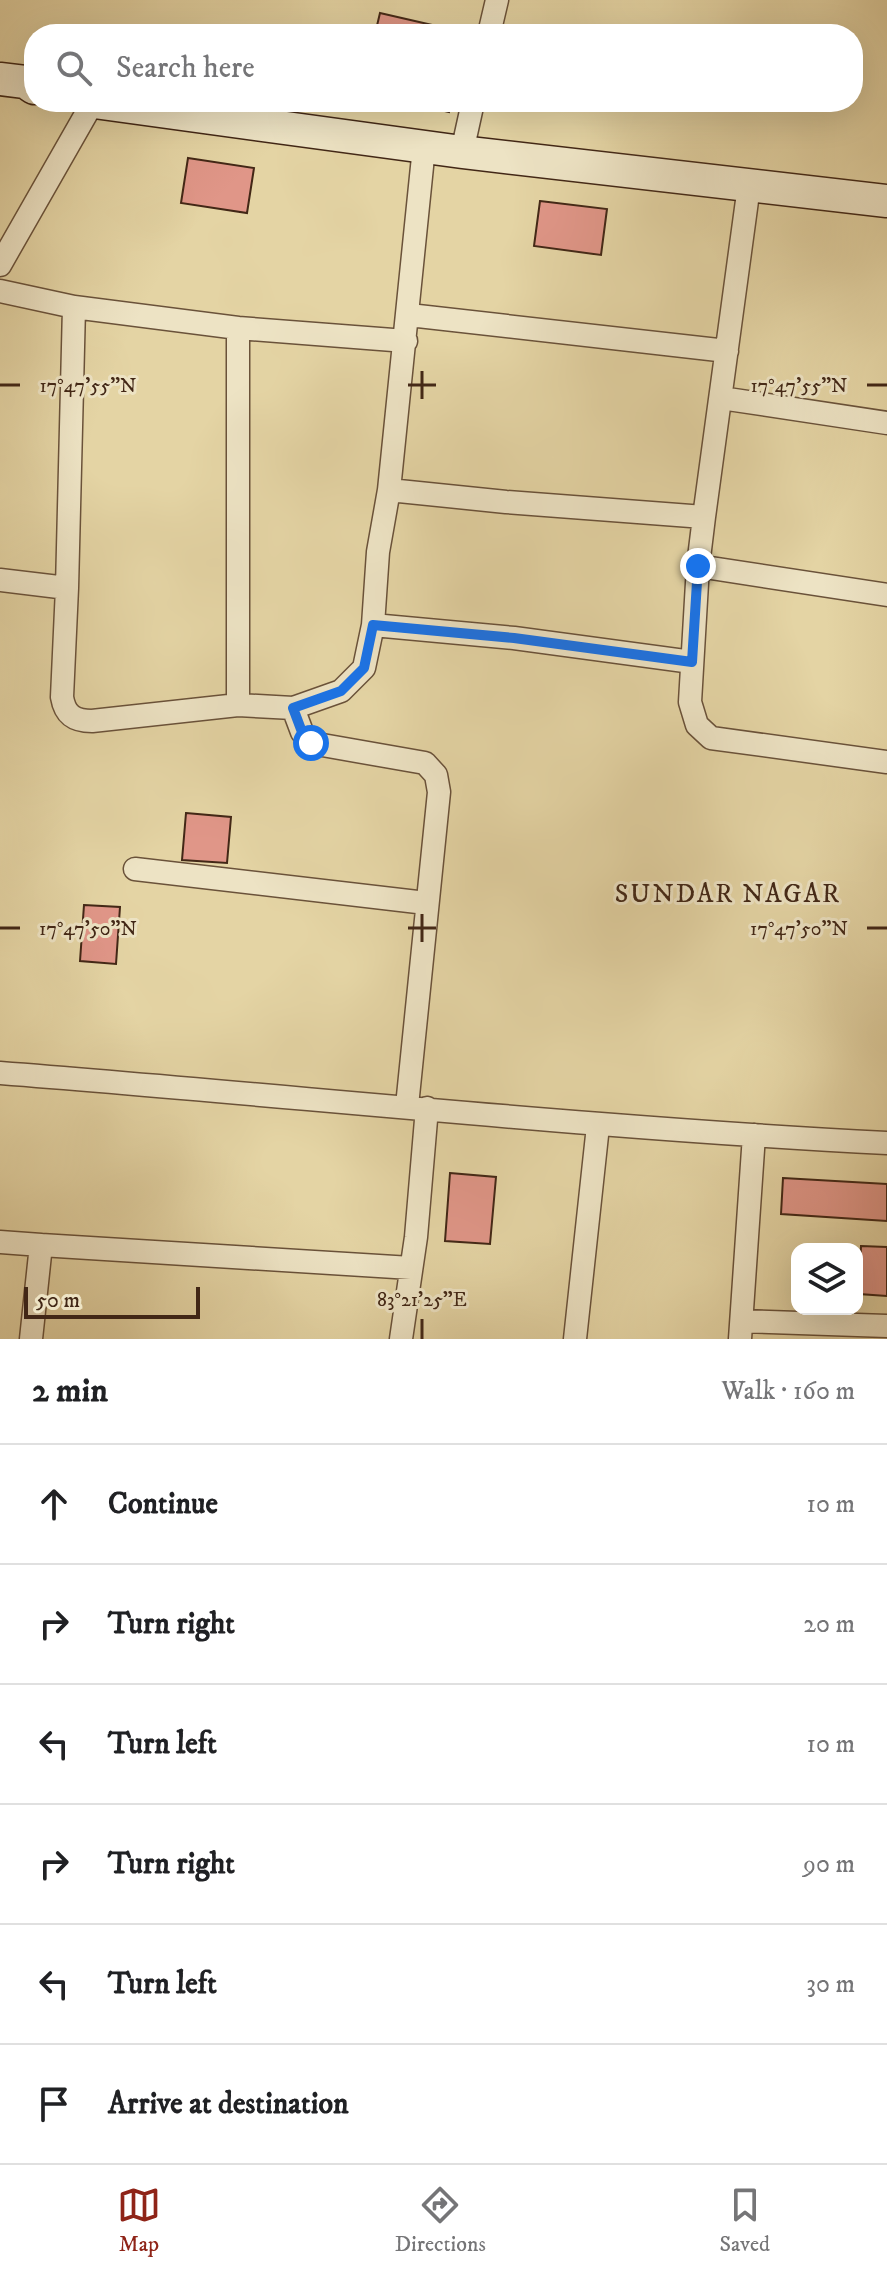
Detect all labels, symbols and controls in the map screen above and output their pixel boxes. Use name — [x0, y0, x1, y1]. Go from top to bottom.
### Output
search box — [24, 24, 863, 112]
icon: search — [52, 46, 96, 90]
text: Search here — [116, 50, 255, 87]
text: 17°47'55"N — [39, 374, 137, 399]
text: 17°47'55"N — [750, 374, 848, 399]
route end — [680, 548, 716, 584]
route start — [293, 725, 329, 761]
district label: SUNDAR NAGAR — [615, 878, 841, 911]
text: 17°47'50"N — [39, 917, 137, 942]
text: 17°47'50"N — [750, 917, 848, 942]
map controls — [791, 1243, 863, 1315]
button: layers — [791, 1243, 863, 1315]
scale bar — [24, 1283, 200, 1319]
text: 50 m — [36, 1287, 80, 1314]
text: 83°21'25"E — [377, 1288, 467, 1313]
text: 2 min — [32, 1370, 108, 1412]
text: Walk · 160 m — [722, 1375, 855, 1408]
icon: ahead — [32, 1482, 76, 1526]
text: Continue — [108, 1486, 218, 1523]
text: 10 m — [806, 1488, 855, 1521]
icon: right — [32, 1602, 76, 1646]
text: Turn right — [108, 1606, 235, 1643]
text: 20 m — [803, 1608, 855, 1641]
icon: left — [32, 1722, 76, 1766]
text: Turn left — [108, 1726, 217, 1763]
text: 10 m — [806, 1728, 855, 1761]
icon: right — [32, 1842, 76, 1886]
text: Turn right — [108, 1846, 235, 1883]
text: 90 m — [803, 1848, 855, 1881]
icon: left — [32, 1962, 76, 2006]
text: Turn left — [108, 1966, 217, 2003]
text: 30 m — [806, 1968, 855, 2001]
icon: arrive — [32, 2082, 76, 2126]
text: Arrive at destination — [108, 2086, 349, 2123]
tab: Map — [117, 2183, 161, 2258]
tab: Directions — [395, 2183, 486, 2258]
tab: Saved — [720, 2183, 770, 2258]

